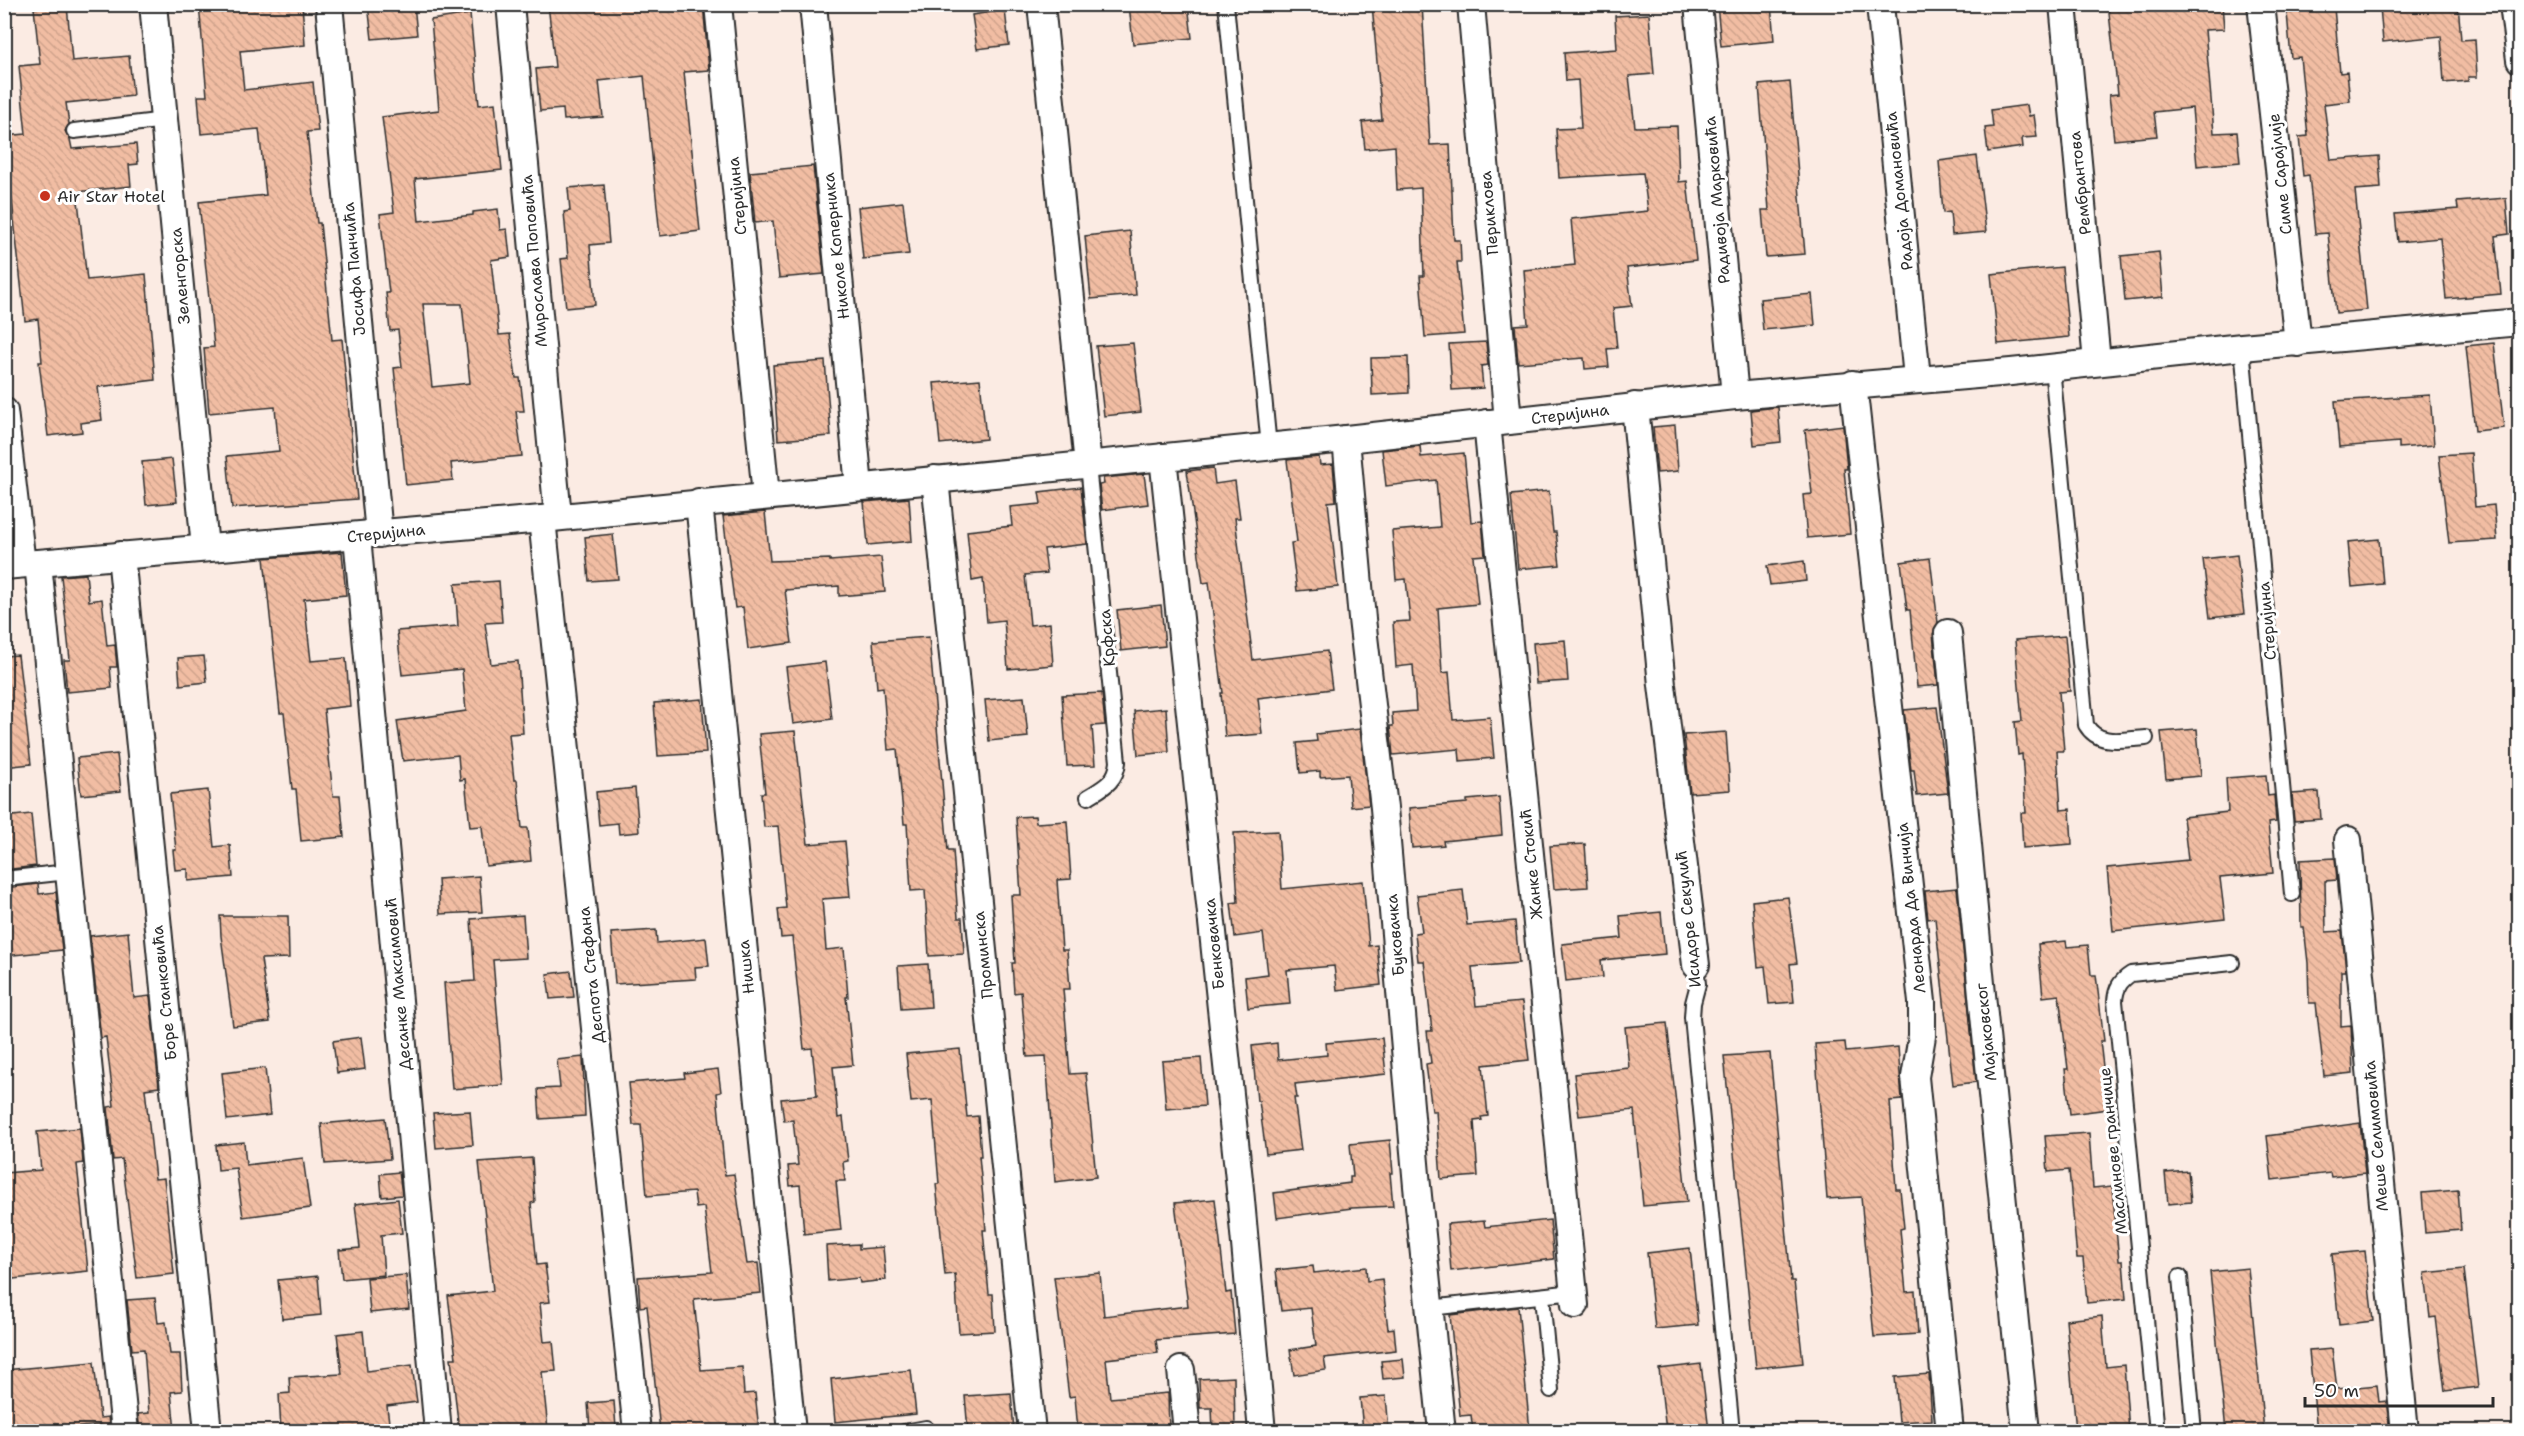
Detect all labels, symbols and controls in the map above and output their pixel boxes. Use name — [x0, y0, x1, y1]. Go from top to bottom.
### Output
street label: Радоја Домановића — [1880, 111, 1918, 271]
street label: Симе Сарајлије — [2263, 112, 2297, 236]
street label: Радивоја Марковића — [1699, 115, 1735, 285]
street label: Рембрантова — [2064, 130, 2096, 236]
street label: Стеријина — [722, 156, 752, 236]
street label: Периклова — [1475, 170, 1503, 256]
street label: Николе Коперника — [818, 172, 854, 320]
street label: Мирослава Поповића — [516, 174, 552, 348]
place label: Air Star Hotel — [57, 186, 166, 207]
marker: Air Star Hotel — [38, 189, 52, 203]
street label: Јосифа Панчића — [338, 201, 370, 337]
street label: Зеленгорска — [165, 227, 195, 325]
street label: Стеријина — [1530, 399, 1610, 429]
street label: Стеријина — [346, 518, 426, 548]
street label: Стеријина — [2253, 581, 2281, 661]
street label: Крфска — [1094, 608, 1120, 667]
street label: Жанке Стокић — [1515, 808, 1547, 920]
street label: Леонарда Да Винчија — [1892, 821, 1930, 995]
street label: Исидоре Секулић — [1670, 849, 1706, 989]
street label: Буковачка — [1381, 893, 1409, 977]
street label: Десанке Максимовић — [380, 897, 416, 1071]
street label: Бенковачка — [1199, 897, 1229, 991]
street label: Деспота Стефана — [573, 906, 609, 1044]
street label: Проминска — [968, 910, 998, 1000]
street label: Боре Станковића — [146, 924, 182, 1062]
street label: Нишка — [733, 939, 759, 995]
street label: Мајаковског — [1970, 981, 2002, 1082]
street label: Меше Селимовића — [2359, 1059, 2393, 1212]
street label: Маслинове гранчице — [2094, 1066, 2132, 1236]
scale bar — [2305, 1370, 2492, 1408]
text: 50 m — [2314, 1379, 2359, 1403]

